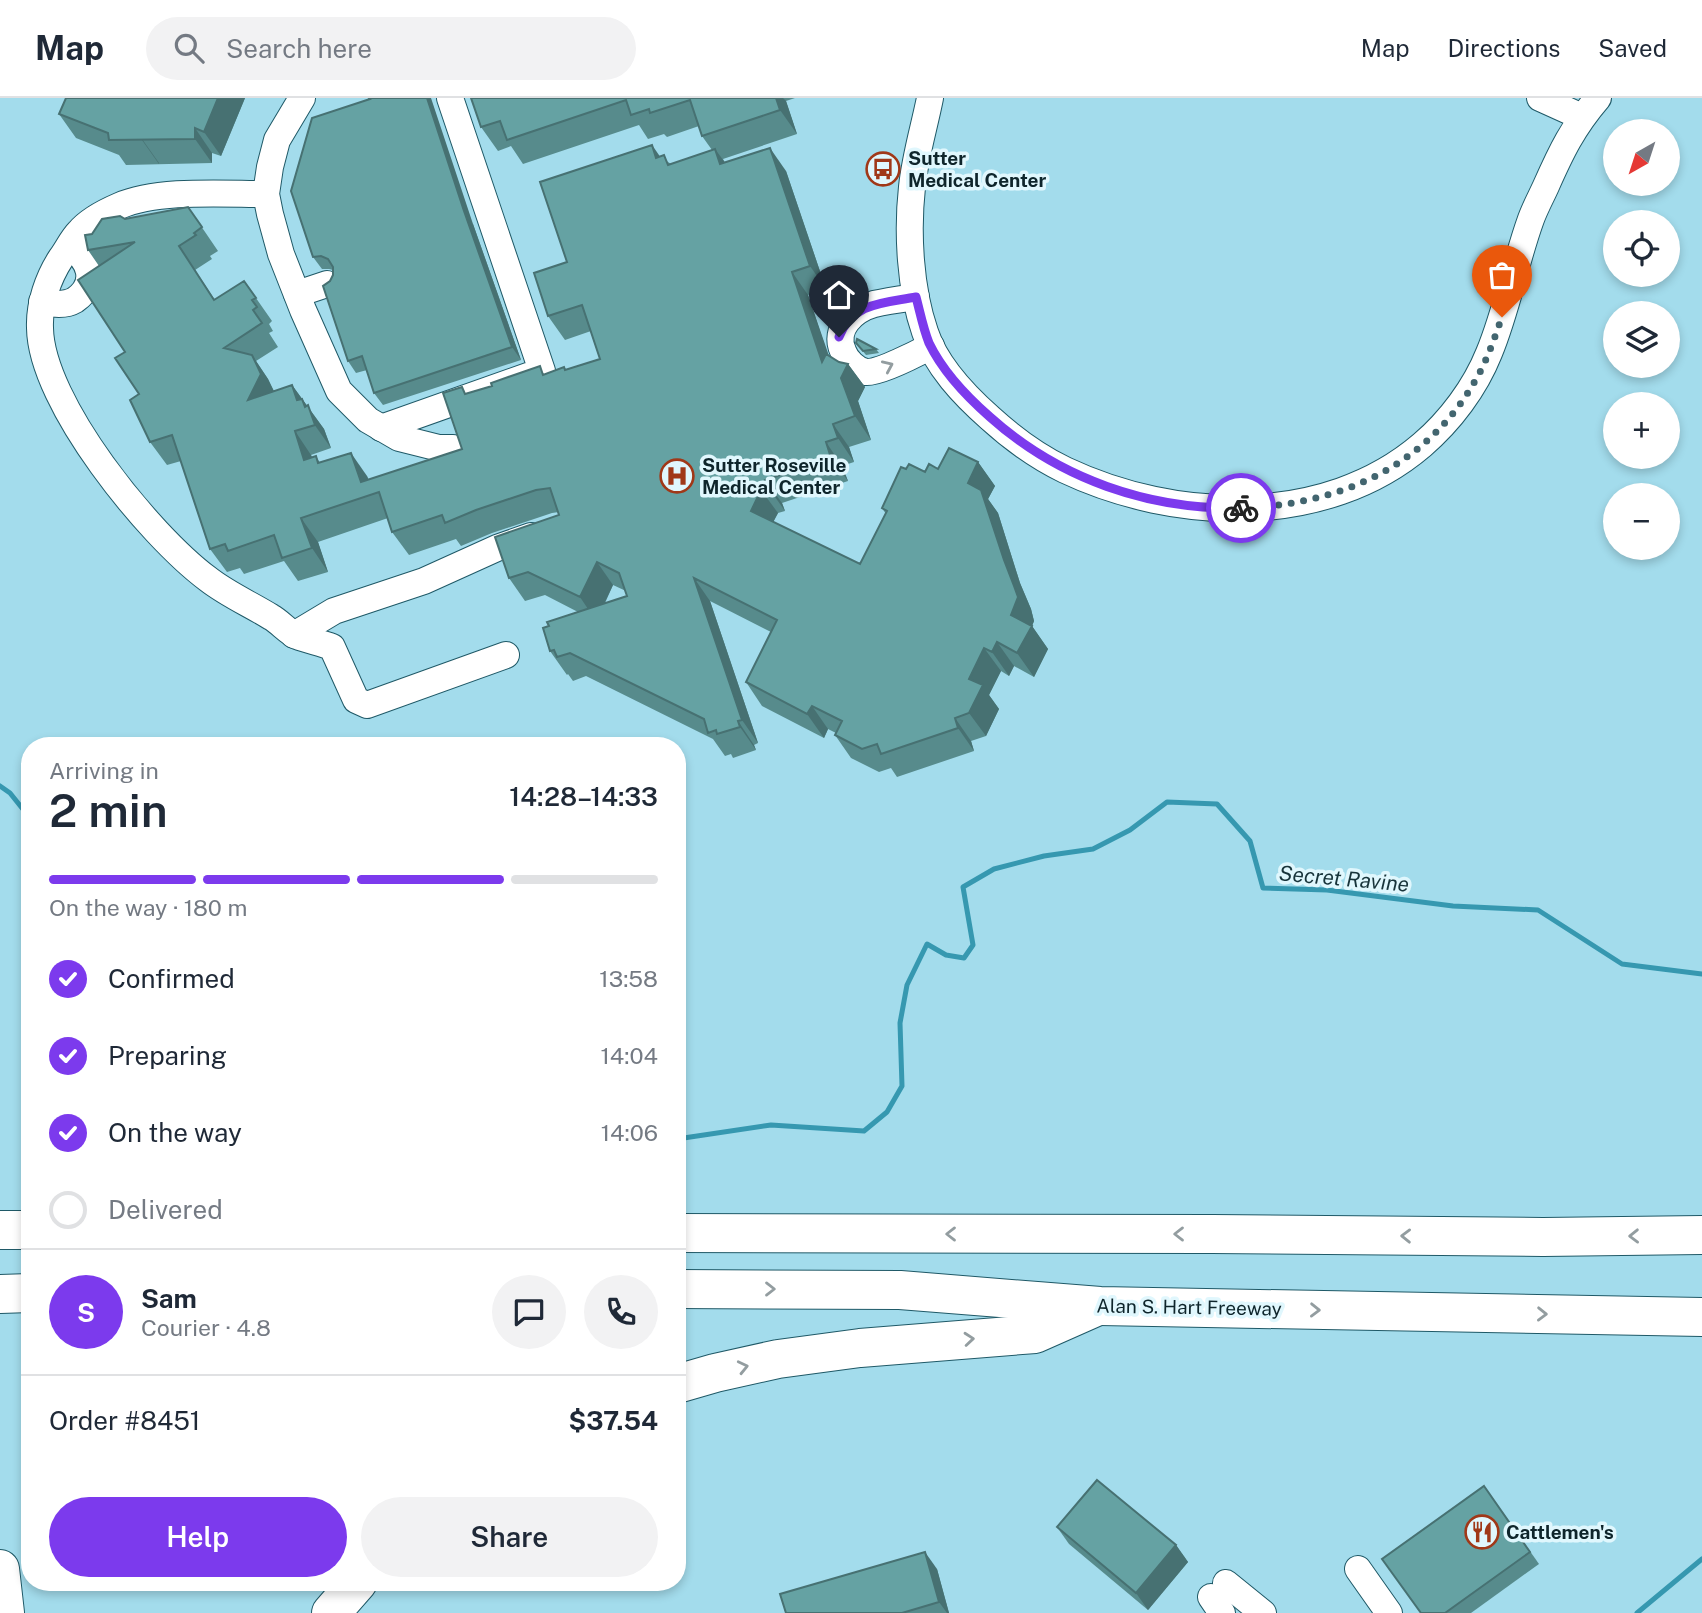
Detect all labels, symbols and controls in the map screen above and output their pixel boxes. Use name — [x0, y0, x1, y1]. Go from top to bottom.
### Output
search box — [146, 17, 636, 80]
text: Map — [35, 29, 104, 67]
icon: search — [170, 29, 208, 67]
text: Search here — [226, 33, 372, 64]
text: Map — [1361, 34, 1410, 62]
text: Directions — [1448, 34, 1560, 62]
text: Saved — [1598, 34, 1667, 62]
north arrow — [1603, 119, 1680, 196]
map controls — [1603, 119, 1680, 560]
place label: Sutter Medical Center — [908, 147, 1047, 191]
bus stop icon: Sutter Medical Center — [864, 150, 902, 188]
button: locate — [1603, 210, 1680, 287]
pin — [1472, 245, 1532, 317]
icon: bag — [1483, 256, 1521, 294]
pin — [809, 265, 869, 337]
icon: home — [820, 276, 858, 314]
button: layers — [1603, 301, 1680, 378]
one-way arrow — [881, 360, 893, 374]
button: + — [1603, 392, 1680, 469]
place label: Sutter Roseville Medical Center — [702, 454, 846, 498]
hospital icon: Sutter Roseville Medical Center — [658, 457, 696, 495]
courier — [1206, 473, 1276, 543]
button: − — [1603, 483, 1680, 560]
icon: bike — [1222, 489, 1260, 527]
text: Arriving in — [49, 757, 159, 784]
text: 14:28–14:33 — [509, 781, 658, 812]
text: 2 min — [49, 783, 168, 837]
water label: Secret Ravine — [1278, 860, 1410, 897]
text: On the way · 180 m — [49, 894, 247, 921]
icon: check — [49, 960, 87, 998]
text: Confirmed — [108, 963, 235, 994]
text: 13:58 — [599, 965, 658, 992]
icon: check — [49, 1037, 87, 1075]
text: Preparing — [108, 1040, 227, 1071]
text: 14:04 — [601, 1042, 658, 1069]
icon: check — [49, 1114, 87, 1152]
text: On the way — [108, 1117, 242, 1148]
text: 14:06 — [601, 1119, 658, 1146]
text: Delivered — [108, 1194, 223, 1225]
one-way arrow — [946, 1226, 956, 1242]
one-way arrow — [1173, 1226, 1184, 1242]
one-way arrow — [1401, 1228, 1411, 1244]
one-way arrow — [1628, 1228, 1639, 1244]
button: chat — [492, 1275, 566, 1349]
button: phone — [584, 1275, 658, 1349]
one-way arrow — [765, 1281, 776, 1297]
text: Sam — [141, 1283, 197, 1314]
street label: Alan S. Hart Freeway — [1096, 1294, 1282, 1320]
text: S — [77, 1297, 95, 1328]
one-way arrow — [1310, 1302, 1321, 1318]
one-way arrow — [1538, 1306, 1548, 1322]
text: Courier · 4.8 — [141, 1314, 271, 1341]
one-way arrow — [964, 1332, 975, 1347]
one-way arrow — [737, 1361, 749, 1375]
text: Order #8451 — [49, 1405, 200, 1436]
text: $37.54 — [569, 1405, 658, 1436]
button: Help — [49, 1497, 347, 1577]
button: Share — [361, 1497, 658, 1577]
restaurant icon: Cattlemen's — [1463, 1513, 1501, 1551]
place label: Cattlemen's — [1506, 1521, 1614, 1543]

